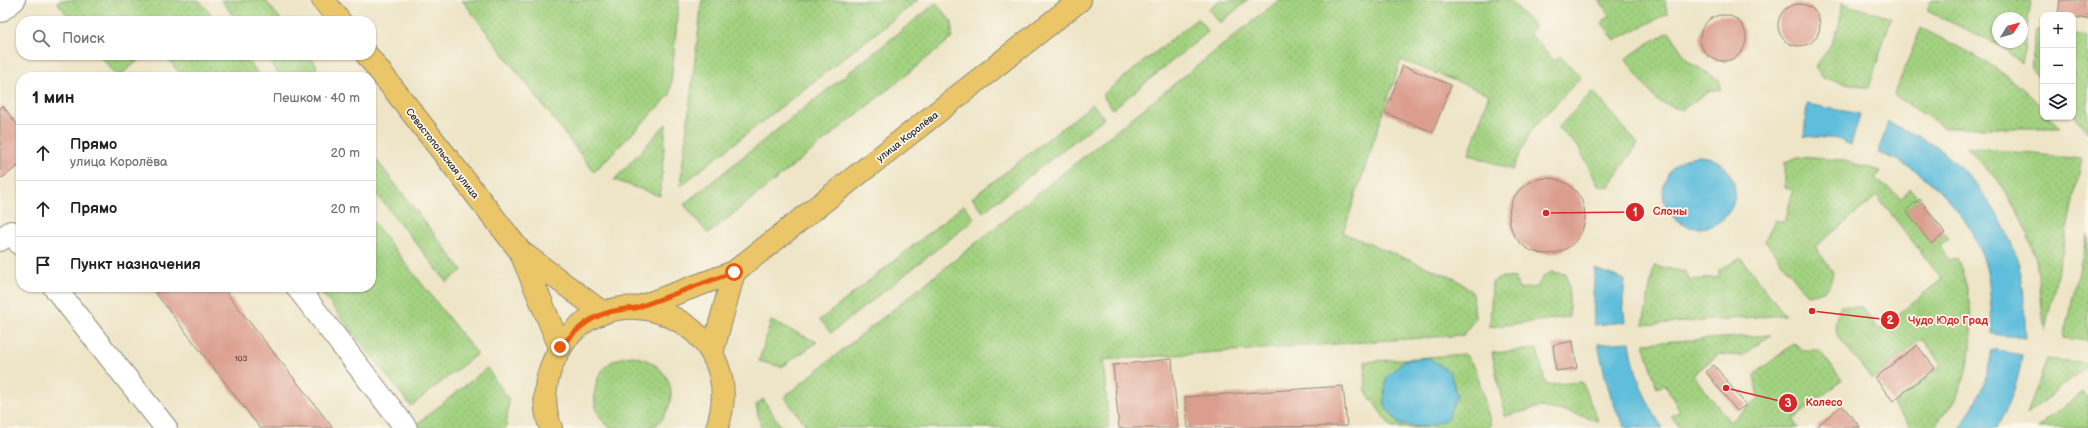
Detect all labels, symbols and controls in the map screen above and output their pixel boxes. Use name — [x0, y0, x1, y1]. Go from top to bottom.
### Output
north arrow — [1992, 12, 2028, 48]
map controls — [2040, 12, 2076, 120]
button: + — [2040, 12, 2076, 48]
search box — [16, 16, 376, 60]
icon: search — [30, 27, 52, 49]
text: Поиск — [62, 29, 105, 48]
button: − — [2040, 48, 2076, 84]
button: layers — [2040, 84, 2076, 120]
text: 1 мин — [32, 88, 74, 108]
text: Пешком · 40 m — [273, 90, 360, 106]
street label: Севастопольская улица — [403, 106, 481, 201]
street label: улица Королёва — [874, 109, 941, 165]
text: Прямо — [70, 135, 117, 154]
icon: ahead — [32, 142, 54, 164]
text: 20 m — [330, 145, 360, 161]
text: улица Королёва — [70, 154, 168, 170]
icon: ahead — [32, 198, 54, 220]
text: Прямо — [70, 199, 117, 218]
callout: Слоны — [1625, 200, 1695, 223]
text: 20 m — [330, 201, 360, 217]
text: 1 — [1632, 205, 1638, 220]
text: Слоны — [1653, 205, 1687, 218]
icon: arrive — [32, 254, 54, 276]
text: Пункт назначения — [70, 255, 201, 274]
route start — [725, 263, 743, 281]
callout: Чудо Юдо Град — [1880, 309, 1996, 332]
text: 2 — [1886, 313, 1894, 328]
text: Чудо Юдо Град — [1908, 314, 1988, 327]
route end — [551, 338, 569, 356]
house number: 103 — [235, 354, 247, 363]
callout: Колесо — [1778, 391, 1851, 414]
text: 3 — [1784, 396, 1792, 411]
text: Колесо — [1805, 396, 1843, 409]

